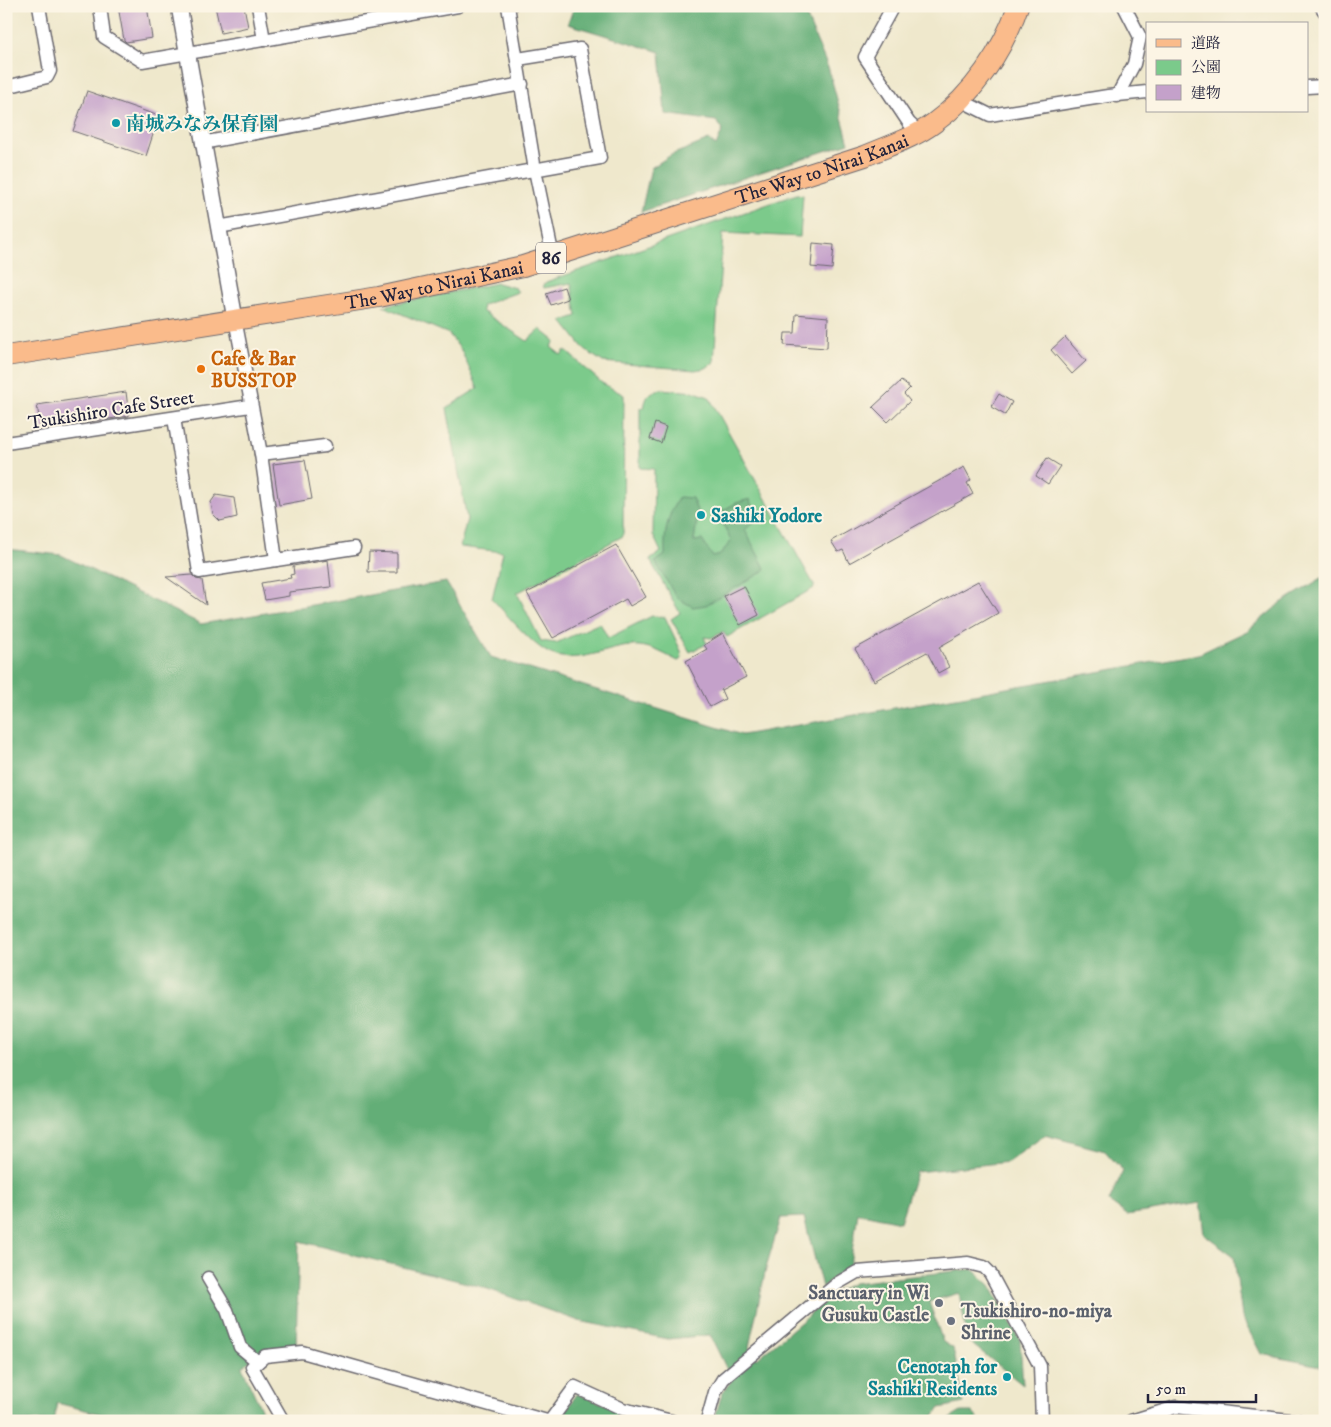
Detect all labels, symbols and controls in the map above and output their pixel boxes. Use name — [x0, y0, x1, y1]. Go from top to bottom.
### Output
legend — [1146, 22, 1308, 112]
text: 道路 — [1191, 34, 1221, 53]
text: 公園 — [1191, 58, 1221, 77]
text: 建物 — [1191, 84, 1221, 103]
place label: 南城みなみ保育園 — [126, 113, 278, 136]
marker: 南城みなみ保育園 — [110, 117, 122, 129]
street label: The Way to Nirai Kanai — [732, 129, 913, 210]
road number: 86 — [536, 242, 566, 274]
street label: The Way to Nirai Kanai — [343, 256, 526, 315]
place label: Cafe & Bar BUSSTOP — [211, 348, 296, 393]
marker: Cafe & Bar BUSSTOP — [195, 363, 207, 375]
street label: Tsukishiro Cafe Street — [27, 386, 196, 435]
place label: Sashiki Yodore — [711, 505, 822, 528]
marker: Sashiki Yodore — [695, 509, 707, 521]
place label: Sanctuary in Wi Gusuku Castle — [808, 1282, 929, 1327]
marker: Sanctuary in Wi Gusuku Castle — [933, 1297, 945, 1309]
place label: Tsukishiro-no-miya Shrine — [960, 1300, 1113, 1345]
marker: Tsukishiro-no-miya Shrine — [945, 1315, 957, 1327]
place label: Cenotaph for Sashiki Residents — [868, 1356, 998, 1401]
marker: Cenotaph for Sashiki Residents — [1001, 1371, 1013, 1383]
scale bar — [1148, 1372, 1256, 1404]
text: 50 m — [1156, 1380, 1186, 1399]

